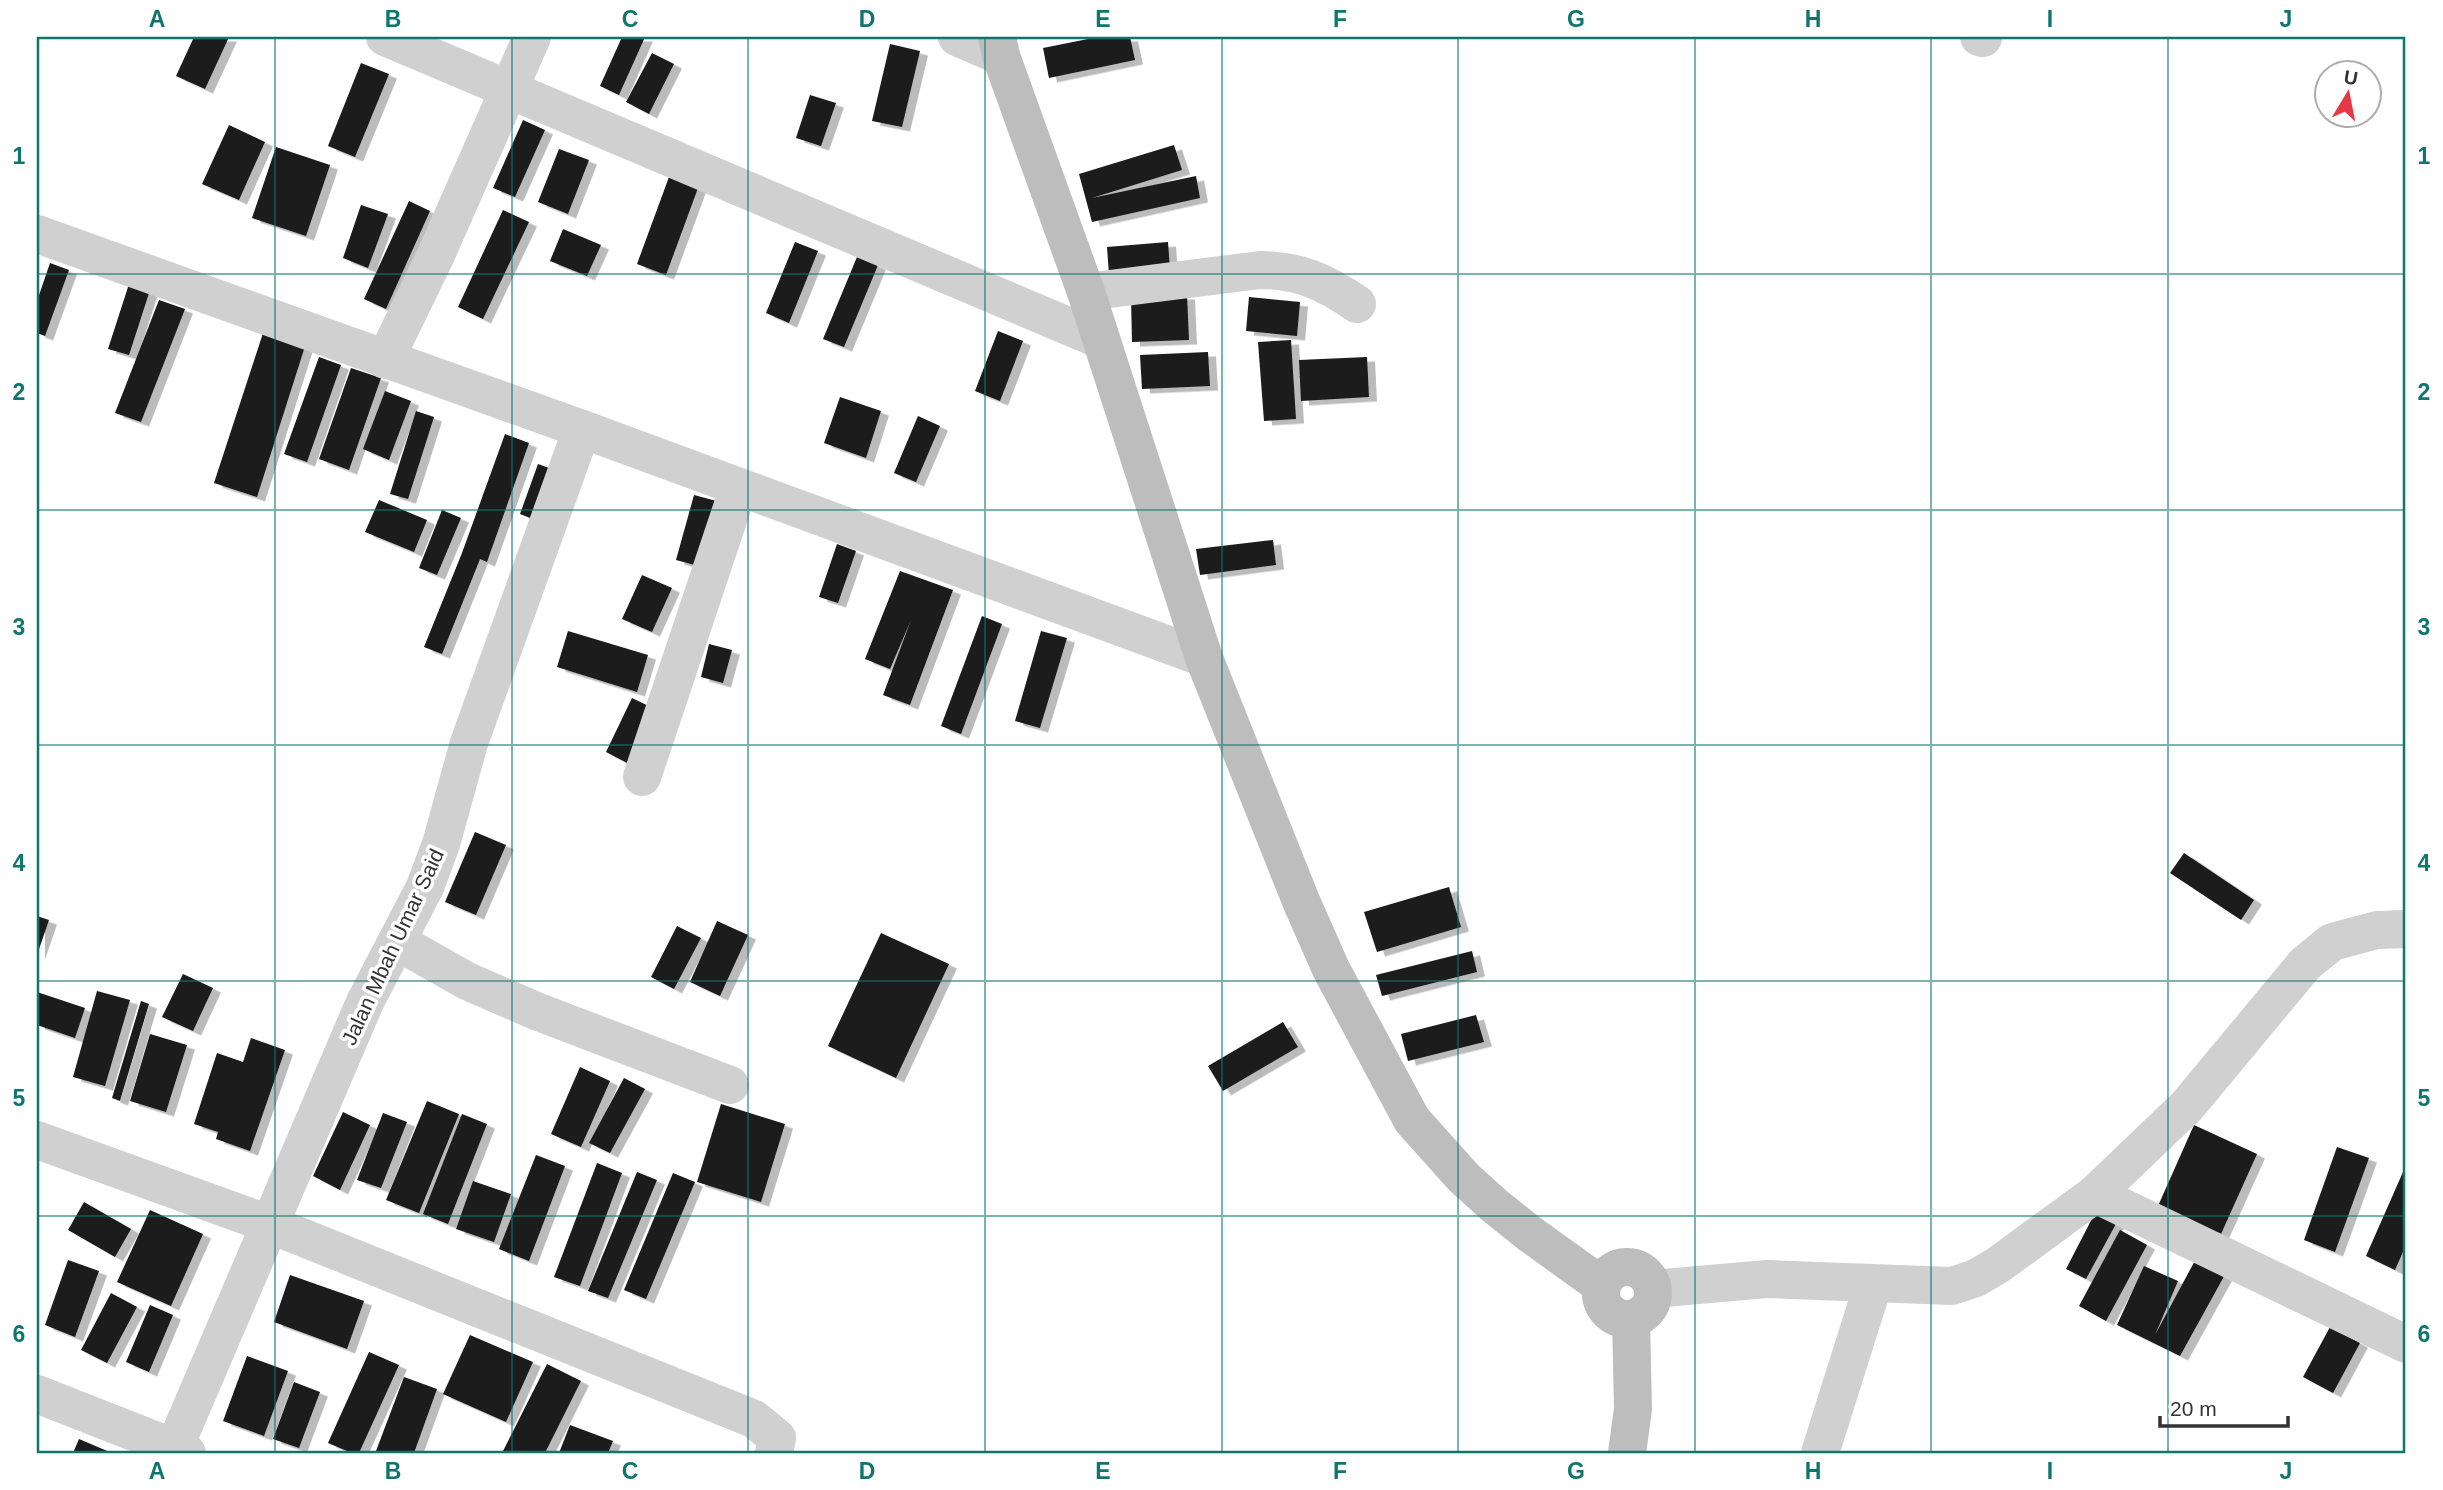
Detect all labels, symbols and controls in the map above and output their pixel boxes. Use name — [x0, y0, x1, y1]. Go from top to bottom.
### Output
text: A — [149, 6, 165, 32]
text: B — [385, 6, 401, 32]
text: C — [622, 6, 638, 32]
text: D — [859, 6, 875, 32]
text: E — [1095, 6, 1111, 32]
text: F — [1333, 6, 1347, 32]
text: G — [1567, 6, 1585, 32]
text: H — [1805, 6, 1821, 32]
text: I — [2047, 6, 2053, 32]
text: J — [2280, 6, 2292, 32]
north arrow — [2314, 60, 2384, 130]
text: U — [2342, 66, 2359, 89]
text: 1 — [13, 143, 26, 169]
text: 1 — [2418, 143, 2431, 169]
text: 2 — [13, 379, 25, 405]
text: 2 — [2418, 379, 2430, 405]
text: 3 — [13, 614, 25, 640]
text: 3 — [2418, 614, 2430, 640]
street label: Jalan Mbah Umar Said — [337, 845, 448, 1048]
text: 4 — [13, 850, 26, 876]
text: 4 — [2418, 850, 2431, 876]
text: 5 — [13, 1085, 26, 1111]
text: 5 — [2418, 1085, 2431, 1111]
text: 6 — [13, 1321, 25, 1347]
text: 6 — [2418, 1321, 2430, 1347]
scale bar — [2160, 1385, 2287, 1429]
text: 20 m — [2170, 1397, 2217, 1420]
text: A — [149, 1458, 165, 1484]
text: B — [385, 1458, 401, 1484]
text: C — [622, 1458, 638, 1484]
text: D — [859, 1458, 875, 1484]
text: E — [1095, 1458, 1111, 1484]
text: F — [1333, 1458, 1347, 1484]
text: G — [1567, 1458, 1585, 1484]
text: H — [1805, 1458, 1821, 1484]
text: I — [2047, 1458, 2053, 1484]
text: J — [2280, 1458, 2292, 1484]

